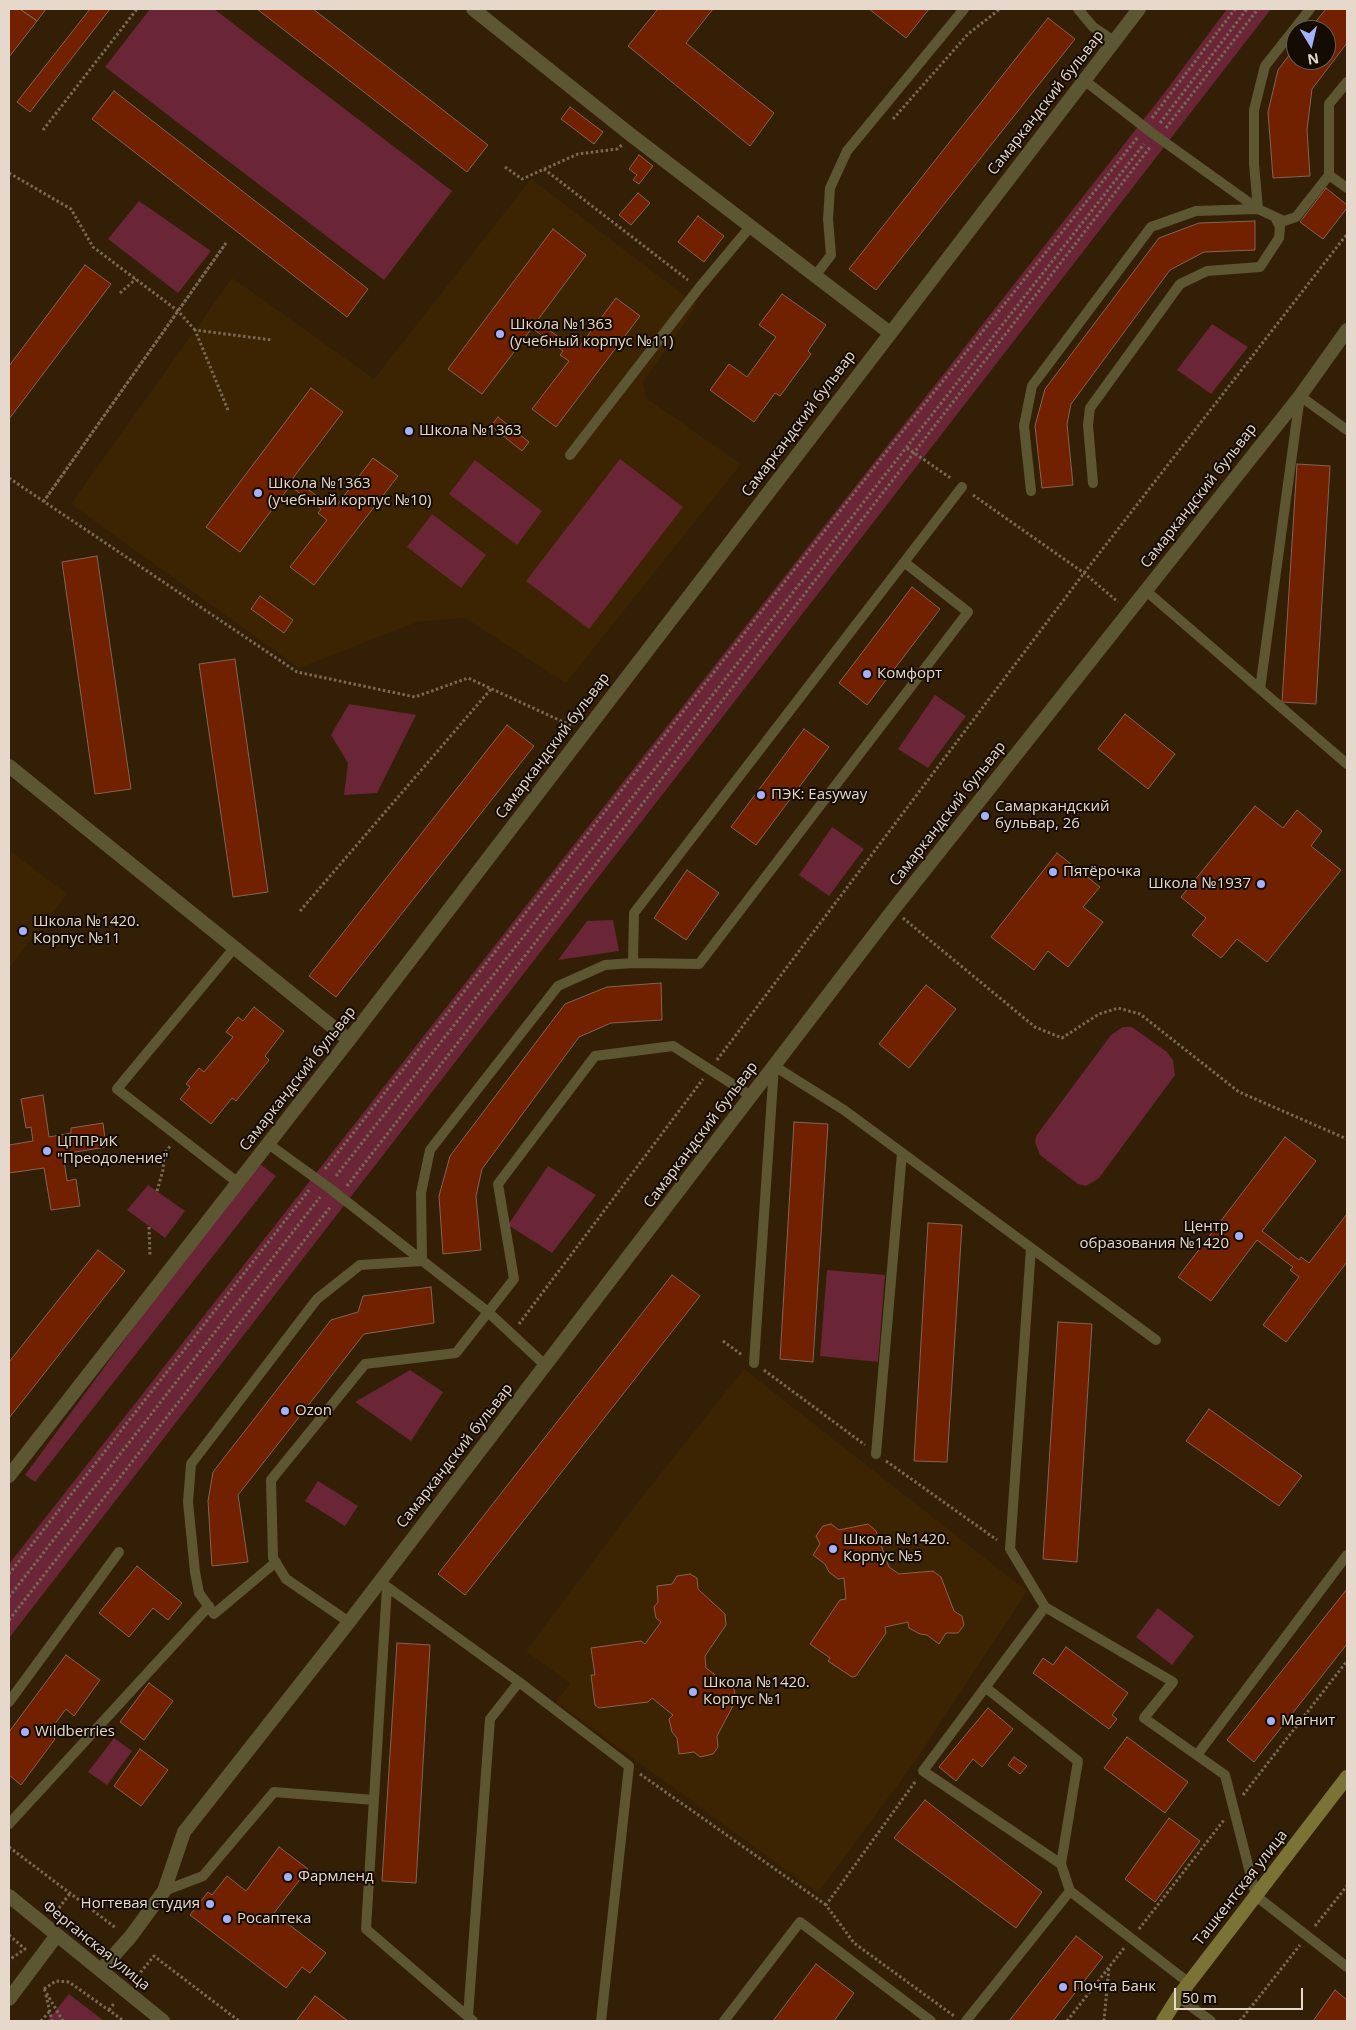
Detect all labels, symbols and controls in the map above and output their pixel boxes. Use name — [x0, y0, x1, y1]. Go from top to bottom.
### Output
north arrow — [1286, 20, 1336, 70]
street label: Самаркандский бульвар — [984, 27, 1108, 179]
text: N — [1306, 49, 1320, 70]
place label: Школа №1363 (учебный корпус №11) — [510, 316, 674, 351]
marker: Школа №1363 (учебный корпус №11) — [494, 328, 506, 340]
street label: Самаркандский бульвар — [738, 347, 860, 501]
street label: Самаркандский бульвар — [1137, 420, 1261, 572]
place label: Школа №1363 — [419, 422, 522, 440]
marker: Школа №1363 — [403, 425, 415, 437]
place label: Школа №1363 (учебный корпус №10) — [268, 475, 432, 510]
marker: Школа №1363 (учебный корпус №10) — [252, 487, 264, 499]
place label: Комфорт — [877, 665, 942, 683]
marker: Комфорт — [861, 668, 873, 680]
street label: Самаркандский бульвар — [492, 669, 614, 823]
street label: Самаркандский бульвар — [886, 738, 1010, 890]
place label: ПЭК: Easyway — [771, 786, 867, 804]
marker: ПЭК: Easyway — [755, 789, 767, 801]
place label: Самаркандский бульвар, 26 — [995, 798, 1109, 833]
marker: Самаркандский бульвар, 26 — [979, 810, 991, 822]
place label: Пятёрочка — [1063, 863, 1141, 881]
marker: Пятёрочка — [1047, 866, 1059, 878]
place label: Школа №1937 — [1148, 875, 1251, 893]
marker: Школа №1937 — [1255, 878, 1267, 890]
place label: Школа №1420. Корпус №11 — [33, 913, 140, 948]
marker: Школа №1420. Корпус №11 — [17, 925, 29, 937]
street label: Самаркандский бульвар — [236, 1003, 360, 1155]
street label: Самаркандский бульвар — [640, 1058, 762, 1212]
place label: ЦППРиК "Преодоление" — [57, 1133, 169, 1168]
marker: ЦППРиК "Преодоление" — [41, 1145, 53, 1157]
place label: Центр образования №1420 — [1080, 1218, 1229, 1253]
marker: Центр образования №1420 — [1233, 1230, 1245, 1242]
street label: Самаркандский бульвар — [393, 1380, 517, 1532]
place label: Ozon — [295, 1402, 332, 1420]
marker: Ozon — [279, 1405, 291, 1417]
place label: Школа №1420. Корпус №5 — [843, 1531, 950, 1566]
marker: Школа №1420. Корпус №5 — [827, 1543, 839, 1555]
place label: Школа №1420. Корпус №1 — [703, 1674, 810, 1709]
marker: Школа №1420. Корпус №1 — [687, 1686, 699, 1698]
place label: Магнит — [1281, 1712, 1335, 1730]
marker: Магнит — [1265, 1715, 1277, 1727]
place label: Wildberries — [35, 1723, 115, 1741]
marker: Wildberries — [19, 1726, 31, 1738]
street label: Ташкентская улица — [1190, 1827, 1292, 1949]
place label: Фармленд — [298, 1868, 374, 1886]
marker: Фармленд — [282, 1871, 294, 1883]
place label: Ногтевая студия — [81, 1895, 200, 1913]
street label: Ферганская улица — [39, 1897, 153, 1995]
marker: Ногтевая студия — [204, 1898, 216, 1910]
place label: Росаптека — [237, 1910, 311, 1928]
marker: Росаптека — [221, 1913, 233, 1925]
place label: Почта Банк — [1073, 1978, 1156, 1996]
scale bar — [1176, 1978, 1305, 2010]
marker: Почта Банк — [1057, 1981, 1069, 1993]
text: 50 m — [1182, 1987, 1217, 2007]

